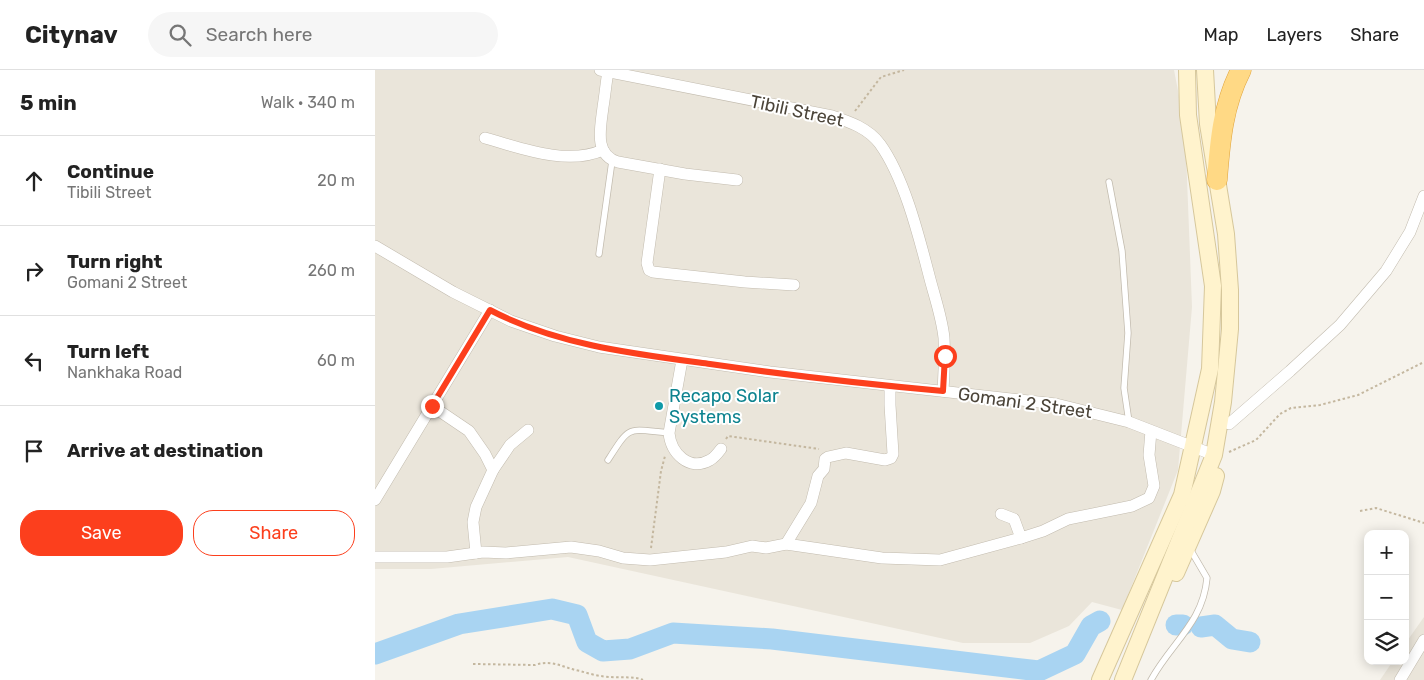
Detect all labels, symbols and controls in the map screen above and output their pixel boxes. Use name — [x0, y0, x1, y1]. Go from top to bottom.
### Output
search box — [148, 12, 498, 57]
text: Citynav — [25, 21, 118, 49]
icon: search — [166, 21, 194, 49]
text: Search here — [206, 23, 312, 46]
text: Map — [1204, 24, 1239, 46]
text: Layers — [1267, 24, 1322, 46]
text: Share — [1350, 24, 1399, 46]
text: 5 min — [20, 90, 77, 115]
street label: Tibili Street — [748, 90, 846, 132]
text: Walk · 340 m — [261, 93, 355, 112]
text: Continue — [67, 160, 154, 183]
icon: ahead — [20, 167, 48, 195]
text: 20 m — [317, 171, 355, 190]
text: Tibili Street — [67, 183, 151, 202]
text: Turn right — [67, 250, 162, 273]
icon: right — [20, 257, 48, 285]
text: 260 m — [308, 261, 355, 280]
text: Gomani 2 Street — [67, 273, 187, 292]
text: Turn left — [67, 340, 149, 363]
route start — [934, 345, 957, 368]
icon: left — [20, 347, 48, 375]
text: 60 m — [317, 351, 355, 370]
text: Nankhaka Road — [67, 363, 182, 382]
street label: Gomani 2 Street — [957, 383, 1093, 423]
place label: Recapo Solar Systems — [669, 385, 779, 428]
route end — [421, 395, 444, 418]
marker: Recapo Solar Systems — [653, 400, 665, 412]
icon: arrive — [20, 437, 48, 465]
text: Arrive at destination — [67, 439, 263, 462]
button: Save — [20, 510, 183, 556]
button: Share — [193, 510, 355, 556]
map controls — [1364, 530, 1409, 665]
button: + — [1364, 530, 1409, 575]
button: − — [1364, 575, 1409, 620]
button: layers — [1364, 620, 1409, 665]

